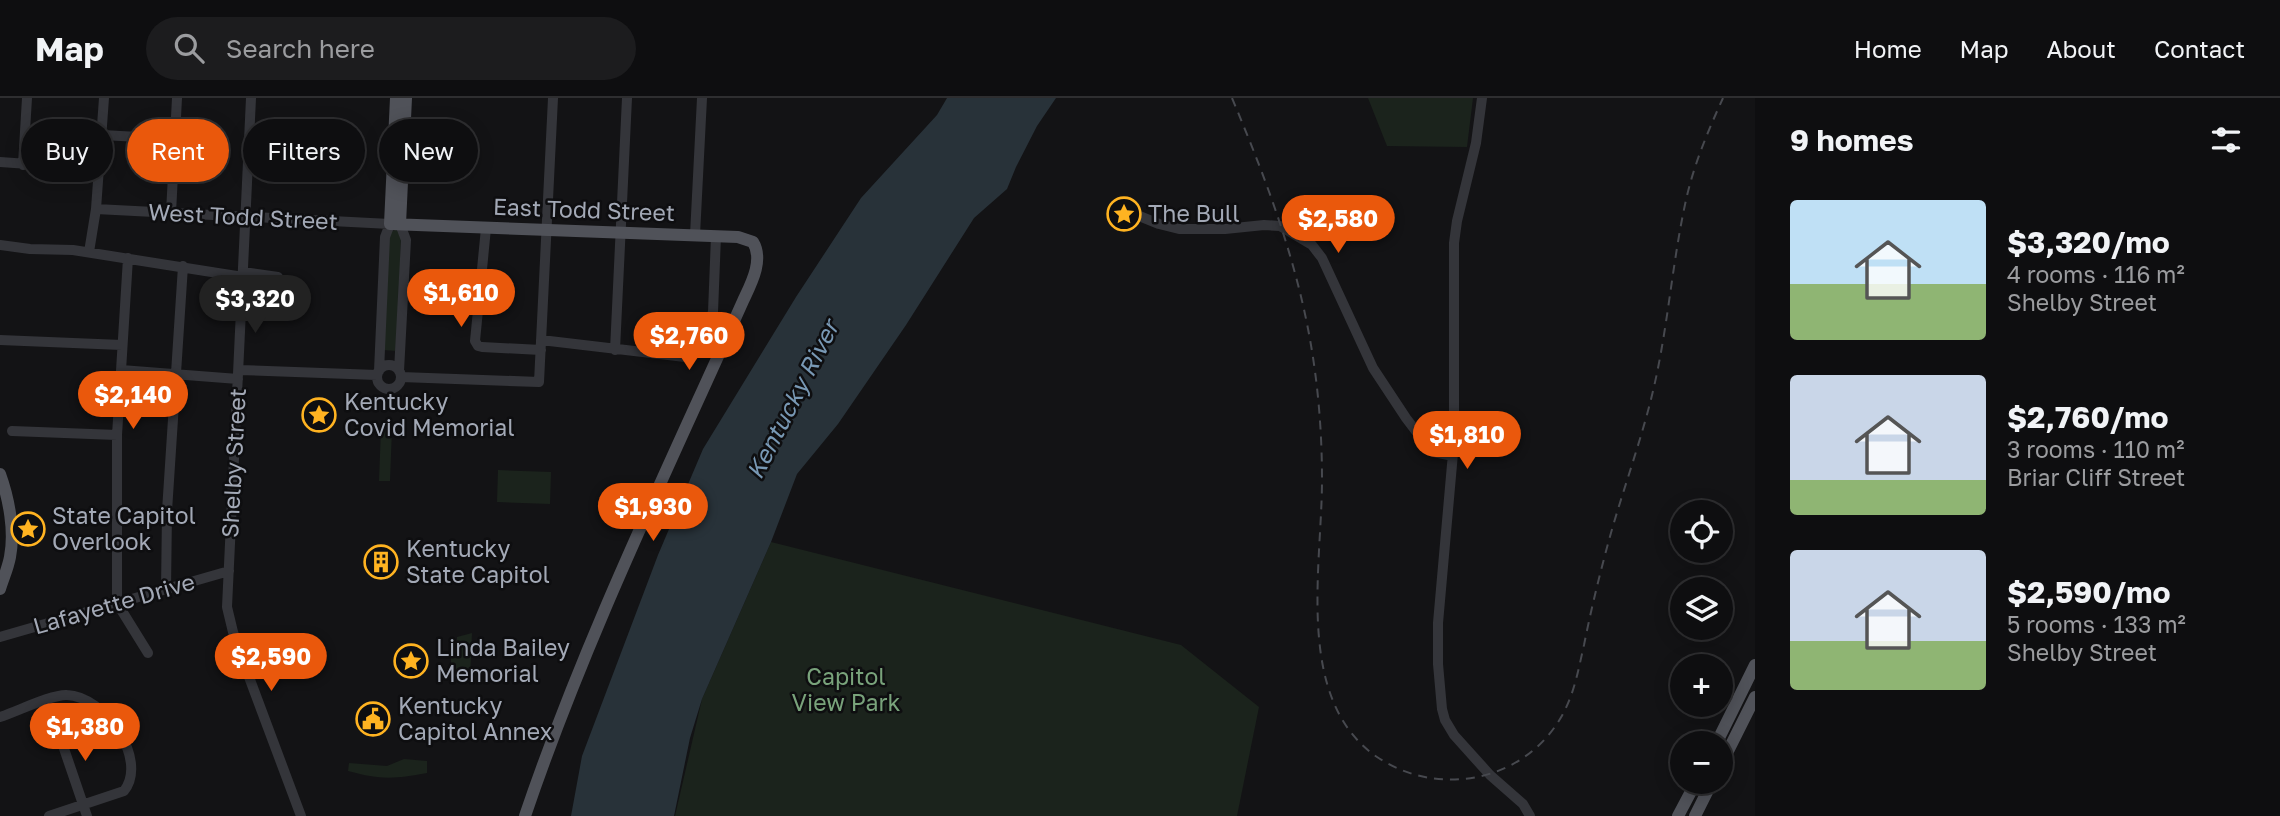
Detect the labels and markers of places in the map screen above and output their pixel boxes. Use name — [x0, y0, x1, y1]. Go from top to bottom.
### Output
place icon: The Bull — [1105, 195, 1143, 233]
pin: $2,580 — [1281, 195, 1395, 255]
place label: The Bull — [1148, 199, 1240, 227]
pin: $1,610 — [404, 270, 518, 329]
pin: $3,320 — [198, 275, 312, 335]
pin: $2,760 — [632, 313, 746, 372]
pin: $2,140 — [76, 372, 190, 431]
place label: Kentucky Covid Memorial — [344, 387, 515, 441]
place icon: Kentucky Covid Memorial — [300, 396, 338, 434]
pin: $1,810 — [1410, 412, 1524, 471]
pin: $1,930 — [596, 484, 710, 543]
place label: State Capitol Overlook — [52, 501, 196, 555]
place icon: State Capitol Overlook — [9, 510, 47, 548]
place label: Kentucky State Capitol — [406, 534, 550, 588]
building icon: Kentucky State Capitol — [362, 543, 400, 581]
place label: Linda Bailey Memorial — [436, 633, 570, 687]
pin: $2,590 — [214, 634, 328, 693]
place icon: Linda Bailey Memorial — [392, 642, 430, 680]
place label: Kentucky Capitol Annex — [398, 691, 553, 745]
public building icon: Kentucky Capitol Annex — [354, 700, 392, 738]
pin: $1,380 — [28, 704, 142, 763]

